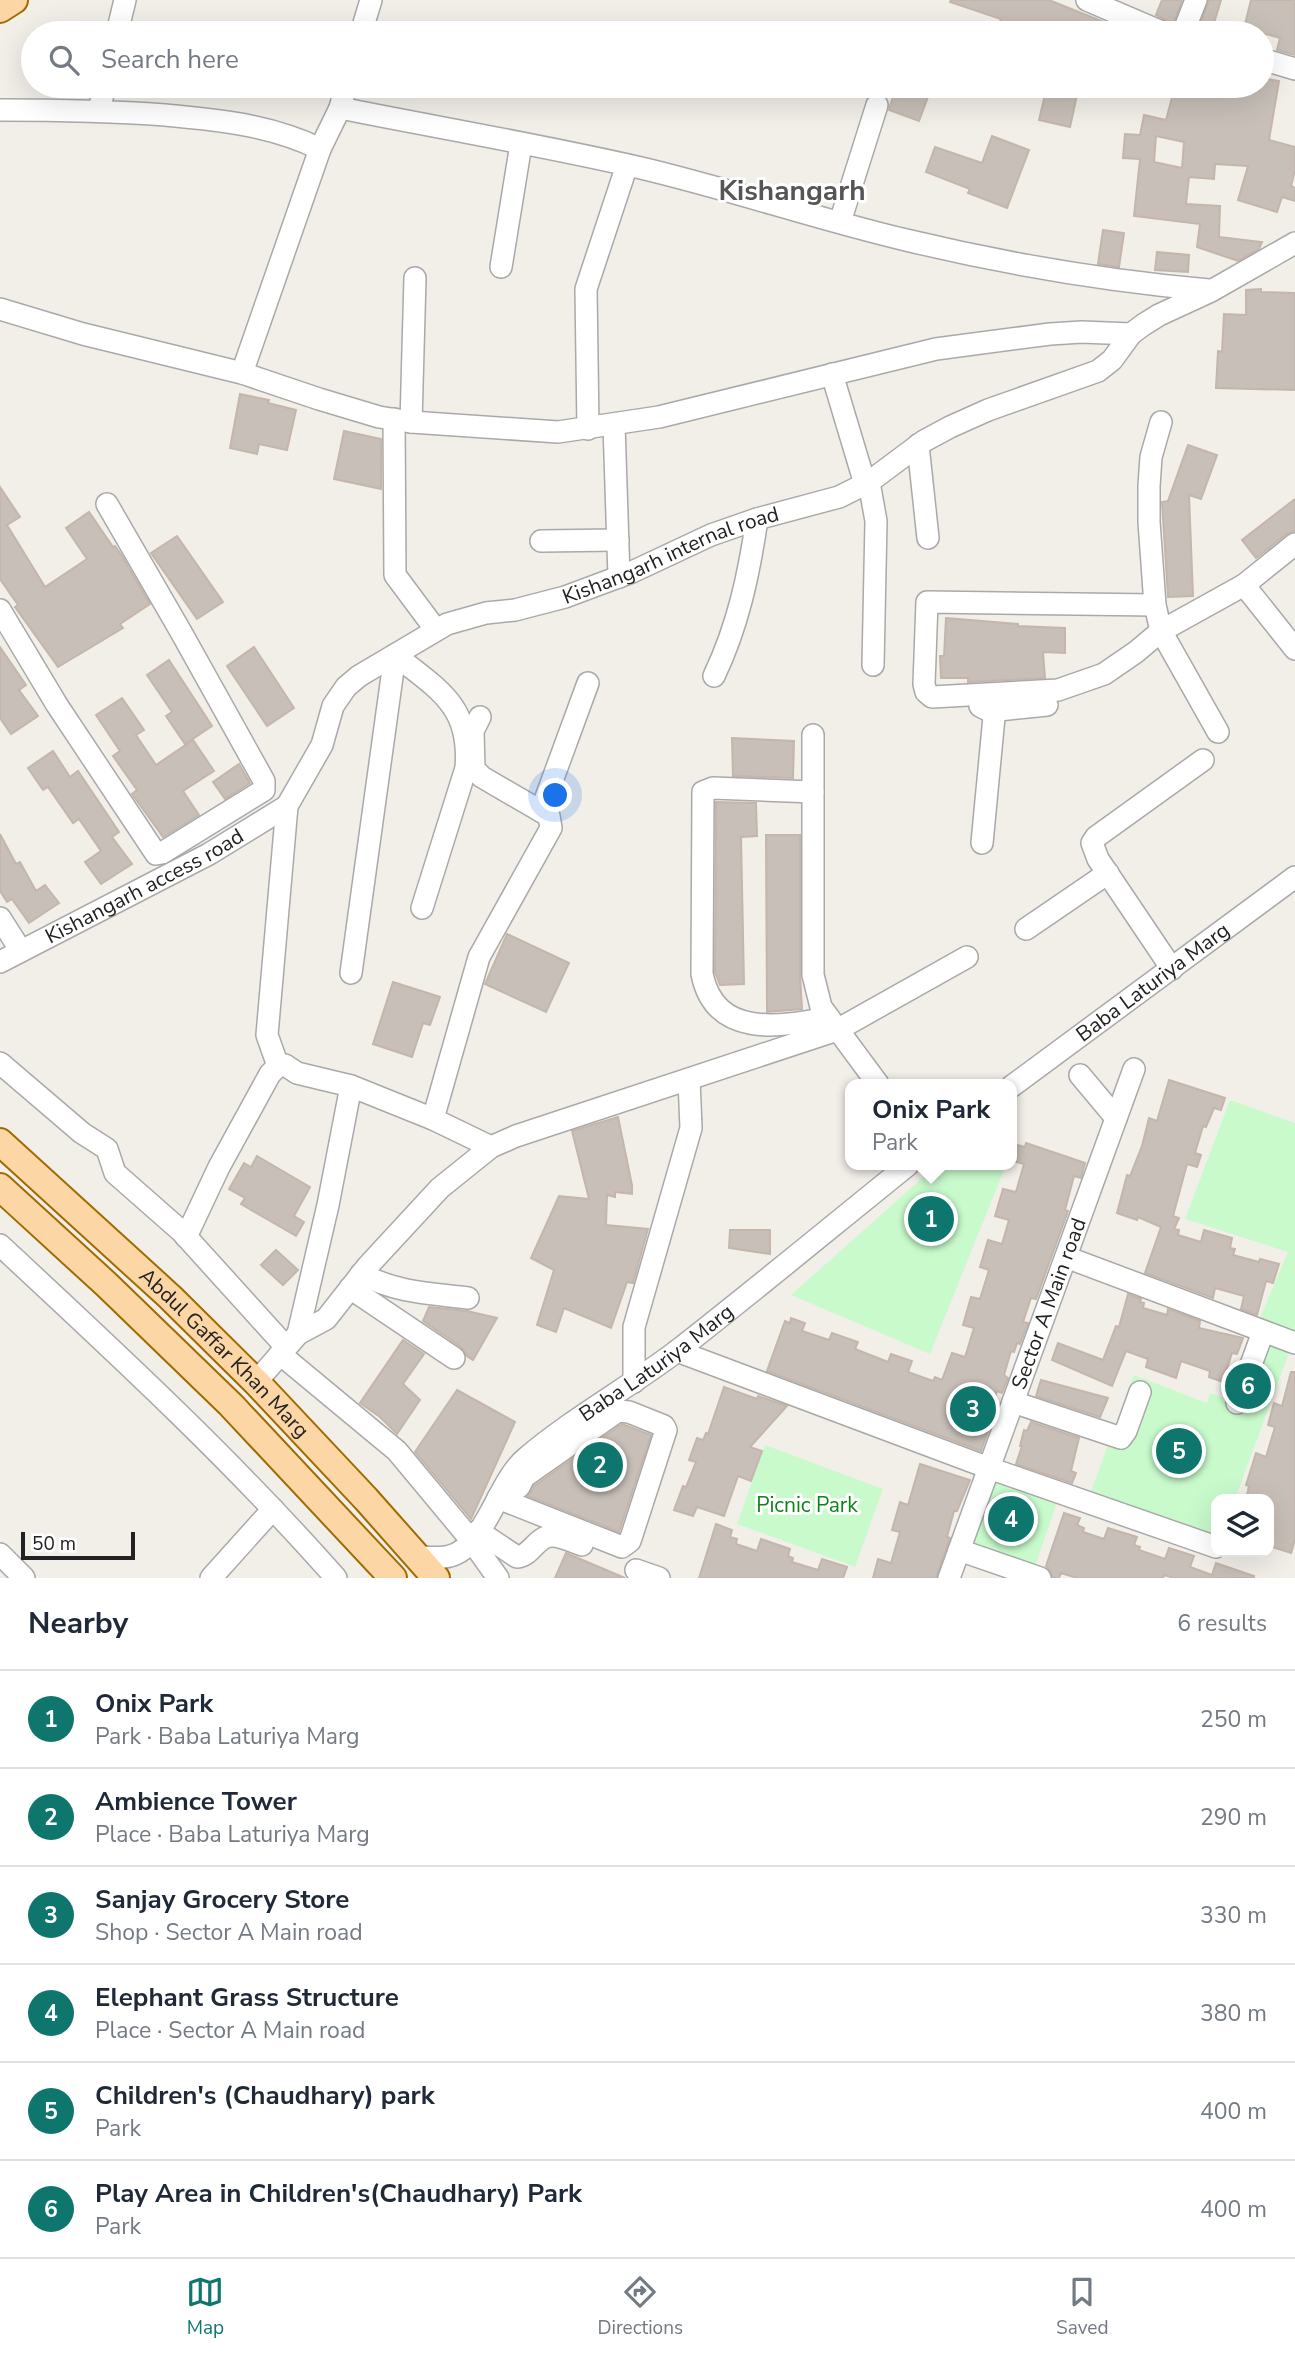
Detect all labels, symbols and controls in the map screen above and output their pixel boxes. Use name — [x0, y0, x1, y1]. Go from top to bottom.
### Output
search box — [21, 21, 1274, 98]
icon: search — [45, 41, 83, 79]
text: Search here — [101, 42, 239, 77]
district label: Kishangarh — [718, 172, 866, 210]
street label: Kishangarh internal road — [558, 500, 782, 611]
your location — [538, 778, 572, 812]
street label: Kishangarh access road — [40, 822, 249, 950]
street label: Baba Laturiya Marg — [1070, 916, 1235, 1048]
popup — [845, 1079, 1017, 1170]
text: Onix Park — [872, 1092, 990, 1127]
text: Park — [872, 1127, 918, 1158]
pin: 1 — [908, 1193, 954, 1245]
street label: Sector A Main road — [1005, 1214, 1093, 1393]
street label: Abdul Gaffar Khan Marg — [133, 1262, 315, 1444]
street label: Baba Laturiya Marg — [574, 1298, 739, 1428]
pin: 6 — [1225, 1360, 1271, 1412]
pin: 3 — [950, 1383, 996, 1435]
pin: 5 — [1156, 1425, 1202, 1477]
pin: 2 — [577, 1439, 623, 1491]
park label: Picnic Park — [756, 1491, 858, 1519]
pin: 4 — [988, 1493, 1034, 1545]
map controls — [1211, 1494, 1274, 1557]
button: layers — [1211, 1494, 1274, 1557]
scale bar — [21, 1529, 135, 1561]
text: 50 m — [32, 1531, 76, 1557]
text: Nearby — [28, 1603, 128, 1644]
text: 6 results — [1177, 1608, 1267, 1639]
text: Onix Park — [95, 1686, 213, 1721]
text: 1 — [44, 1704, 58, 1735]
text: 250 m — [1200, 1704, 1267, 1735]
text: Park · Baba Laturiya Marg — [95, 1721, 360, 1752]
text: Ambience Tower — [95, 1784, 297, 1819]
text: 2 — [44, 1802, 58, 1833]
text: 290 m — [1200, 1802, 1267, 1833]
text: Place · Baba Laturiya Marg — [95, 1819, 370, 1850]
text: Sanjay Grocery Store — [95, 1882, 349, 1917]
text: 3 — [44, 1900, 58, 1931]
text: 330 m — [1200, 1900, 1267, 1931]
text: Shop · Sector A Main road — [95, 1917, 363, 1948]
text: Elephant Grass Structure — [95, 1980, 399, 2015]
text: 4 — [44, 1998, 58, 2029]
text: 380 m — [1200, 1998, 1267, 2029]
text: Place · Sector A Main road — [95, 2015, 366, 2046]
text: Children's (Chaudhary) park — [95, 2078, 435, 2113]
text: 5 — [44, 2096, 58, 2127]
text: 400 m — [1200, 2096, 1267, 2127]
text: Park — [95, 2113, 141, 2144]
text: Play Area in Children's(Chaudhary) Park — [95, 2176, 582, 2211]
text: 6 — [44, 2194, 58, 2225]
text: 400 m — [1200, 2194, 1267, 2225]
text: Park — [95, 2211, 141, 2242]
tab: Map — [186, 2273, 224, 2341]
tab: Directions — [597, 2273, 683, 2341]
tab: Saved — [1056, 2273, 1109, 2341]

